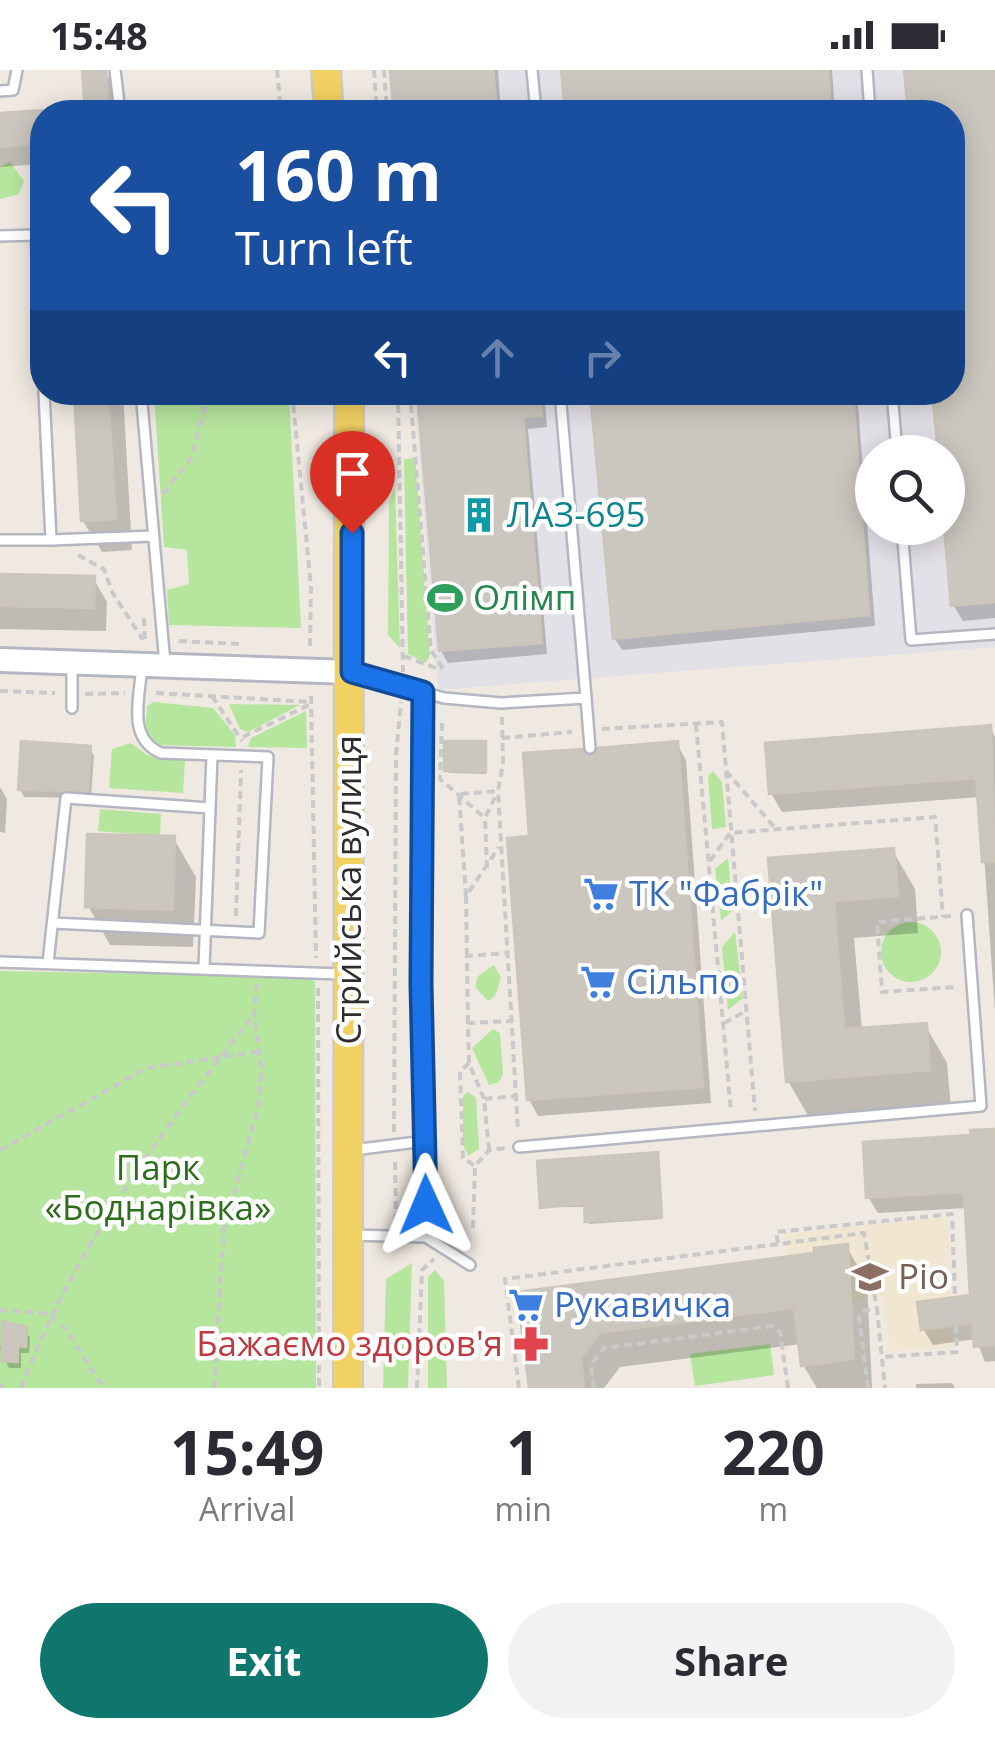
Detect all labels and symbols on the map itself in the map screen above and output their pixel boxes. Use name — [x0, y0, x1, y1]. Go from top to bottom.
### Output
pin — [310, 431, 395, 534]
place label: ЛАЗ-695 — [507, 490, 645, 537]
building icon: ЛАЗ-695 — [460, 496, 498, 534]
place label: Олімп — [473, 573, 576, 620]
sports icon: Олімп — [426, 579, 464, 617]
street label: Стрийська вулиця — [324, 735, 371, 1045]
place label: ТК "Фабрік" — [629, 869, 823, 916]
supermarket icon: ТК "Фабрік" — [582, 875, 620, 913]
place label: Сільпо — [626, 957, 740, 1004]
supermarket icon: Сільпо — [579, 963, 617, 1001]
park label: Парк «Боднарівка» — [45, 1143, 271, 1230]
position arrow — [374, 1153, 478, 1257]
place label: Ріо — [898, 1252, 949, 1299]
school or university icon: Ріо — [851, 1258, 889, 1296]
place label: Рукавичка — [554, 1280, 731, 1327]
supermarket icon: Рукавичка — [507, 1286, 545, 1324]
place label: Бажаємо здоров'я — [196, 1319, 503, 1366]
pharmacy icon: Бажаємо здоров'я — [512, 1325, 550, 1363]

